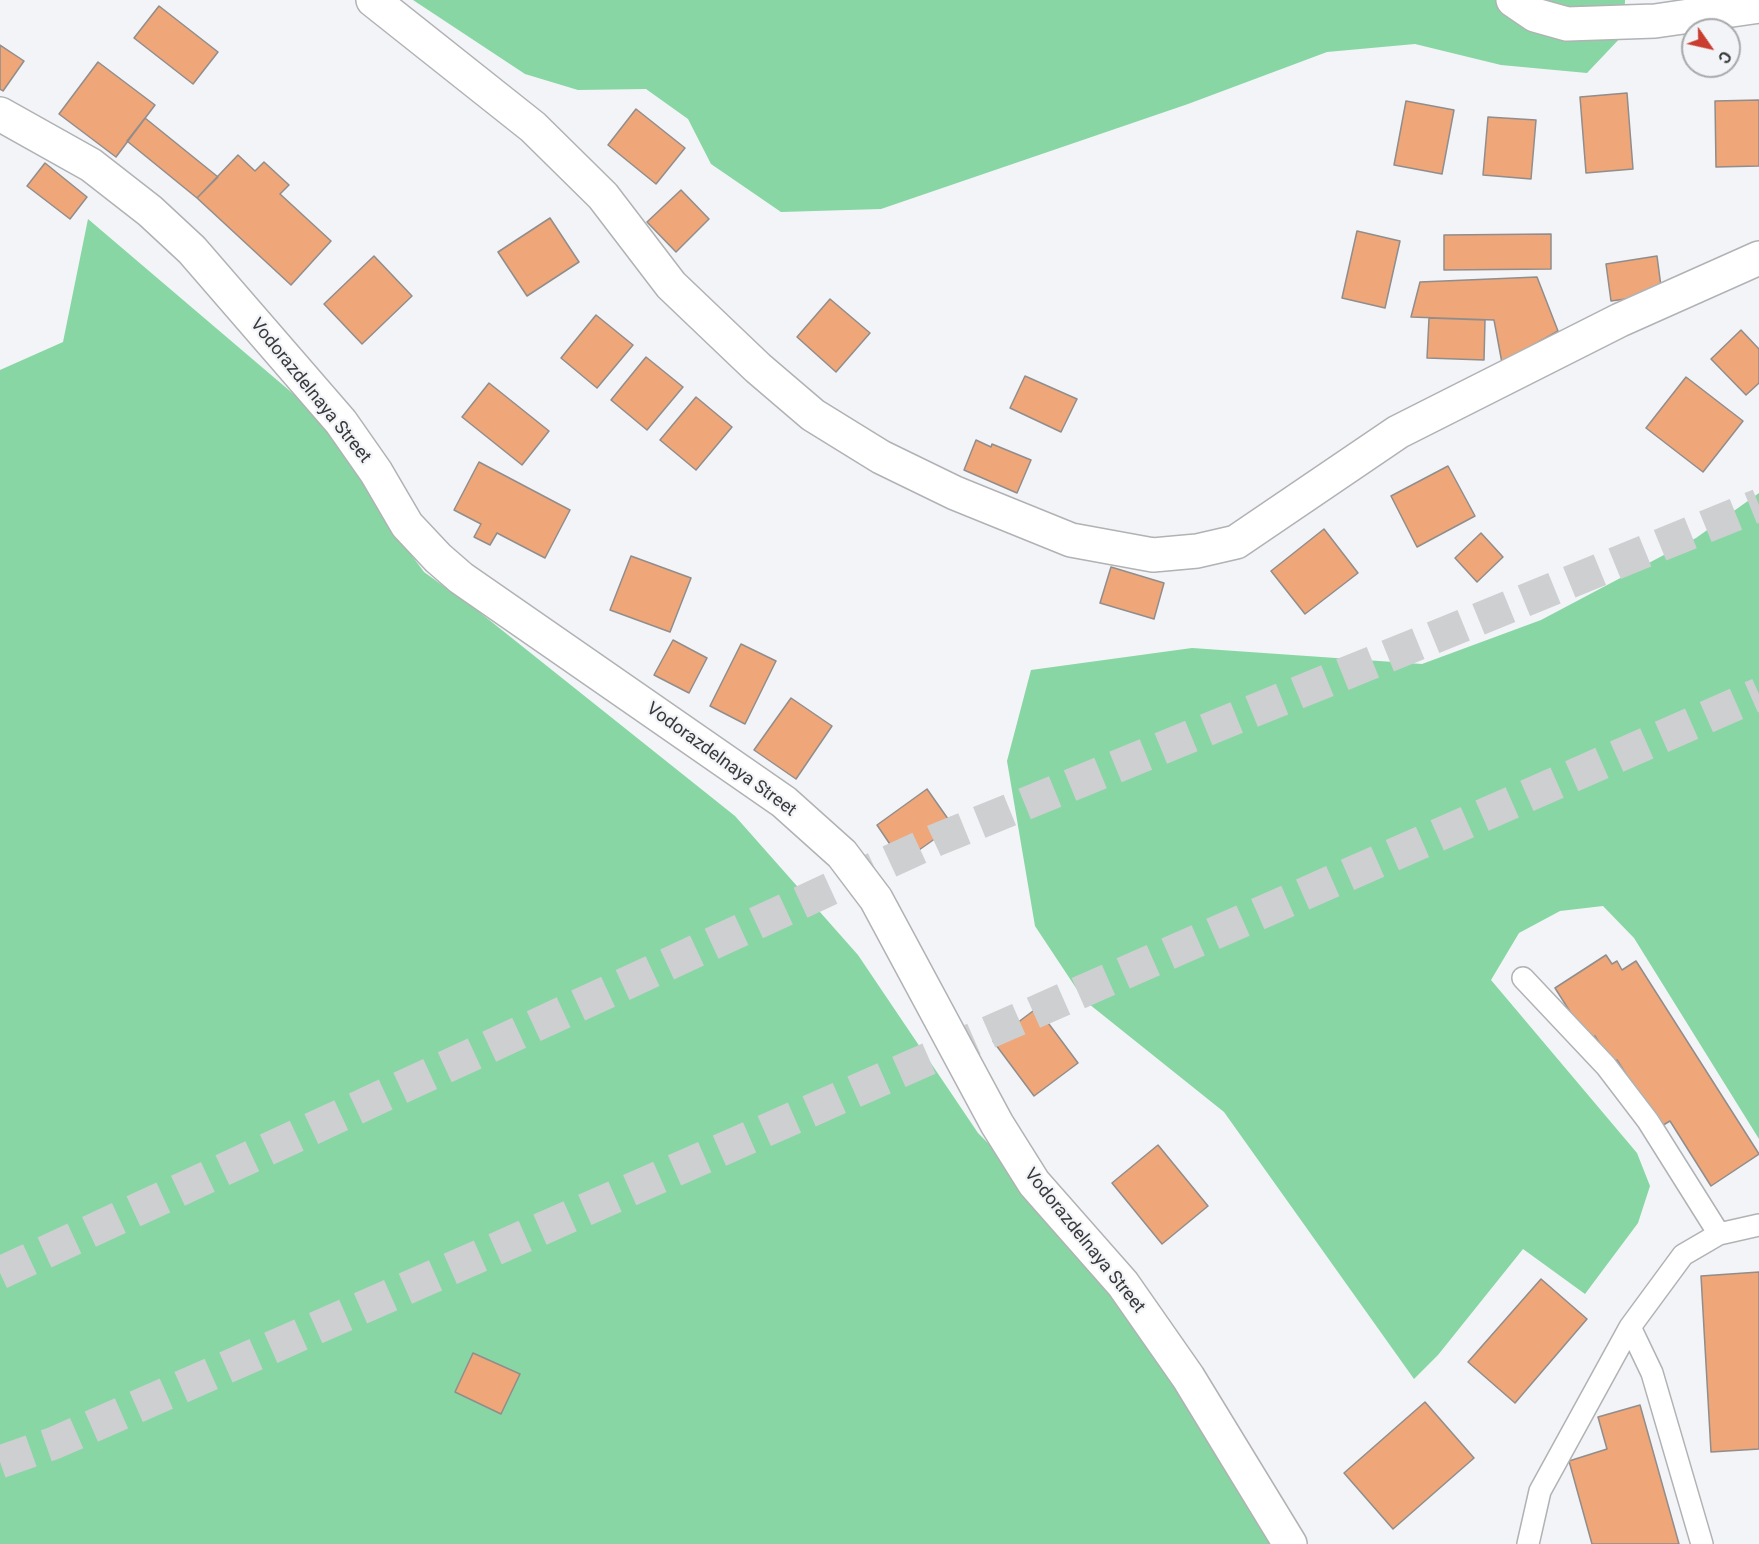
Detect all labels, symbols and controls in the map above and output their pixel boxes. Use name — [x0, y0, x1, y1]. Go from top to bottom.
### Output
north arrow — [1681, 18, 1741, 78]
text: С — [1714, 48, 1735, 67]
street label: Vodorazdelnaya Street — [245, 314, 375, 468]
street label: Vodorazdelnaya Street — [642, 698, 800, 822]
street label: Vodorazdelnaya Street — [1019, 1164, 1149, 1318]

